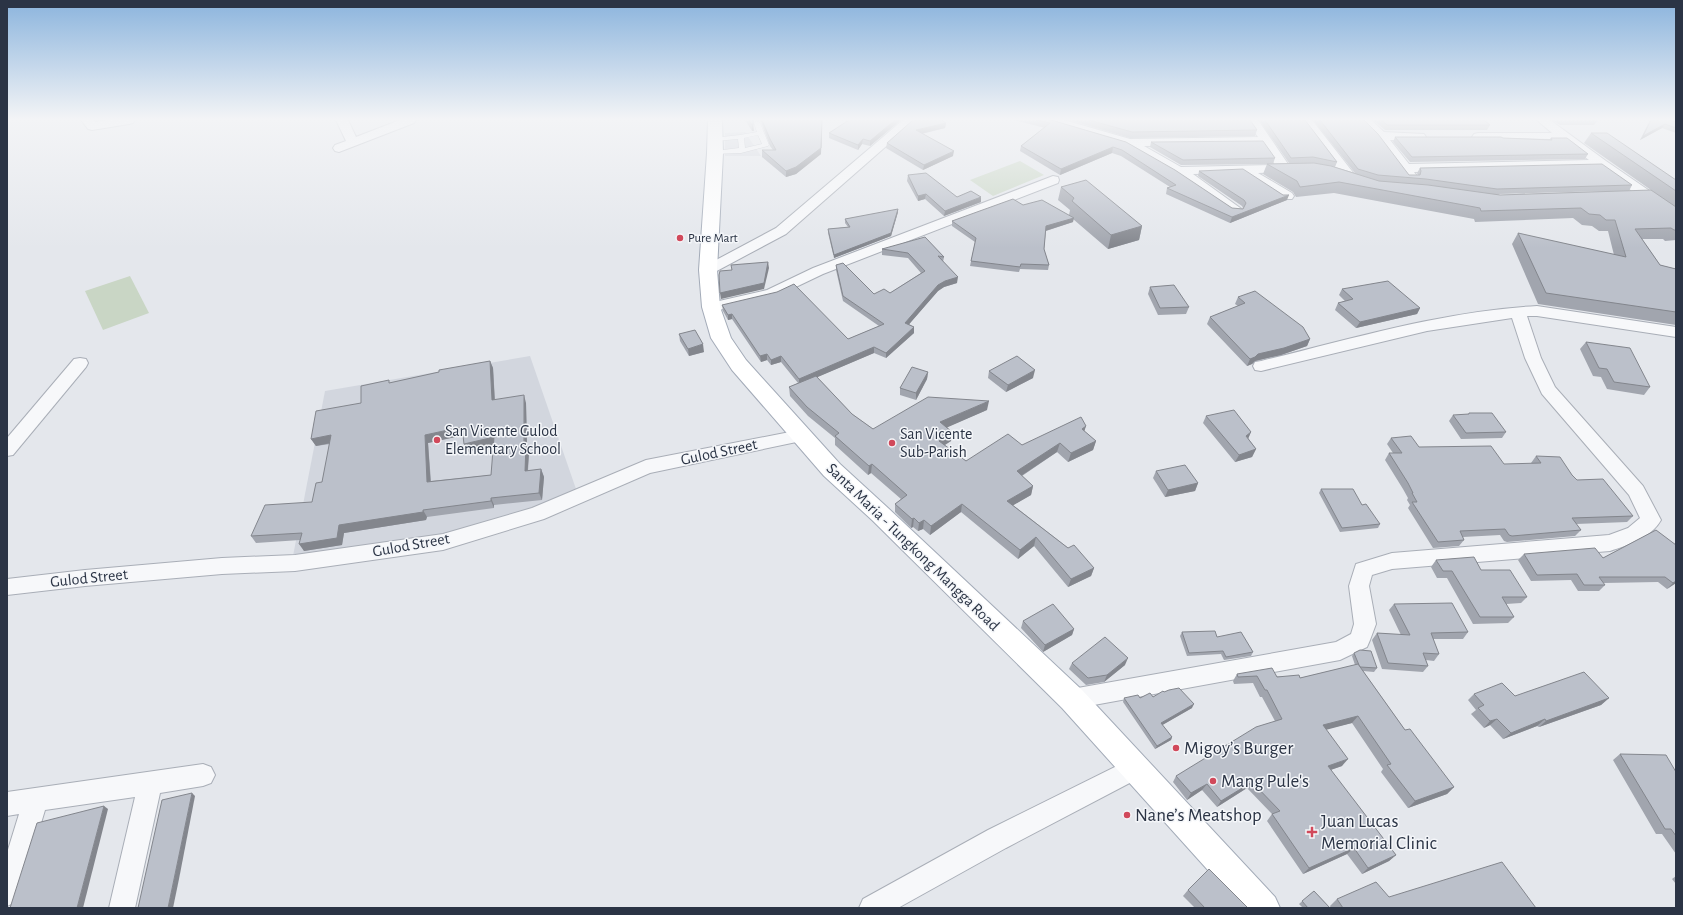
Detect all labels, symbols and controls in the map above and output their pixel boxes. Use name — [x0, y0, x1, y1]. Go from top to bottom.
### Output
place label: Pure Mart — [688, 232, 738, 245]
marker: Pure Mart — [675, 233, 685, 243]
place label: San Vicente Gulod Elementary School — [445, 423, 561, 458]
place label: San Vicente Sub-Parish — [900, 426, 972, 460]
marker: San Vicente Gulod Elementary School — [432, 435, 442, 445]
street label: Gulod Street — [679, 436, 759, 468]
marker: San Vicente Sub-Parish — [887, 438, 897, 448]
street label: Santa Maria - Tungkong Mangga Road — [823, 460, 1003, 634]
street label: Gulod Street — [371, 530, 451, 560]
street label: Gulod Street — [49, 566, 129, 590]
place label: Migoy’s Burger — [1184, 739, 1293, 758]
marker: Migoy’s Burger — [1171, 743, 1181, 753]
place label: Mang Pule's — [1221, 772, 1309, 791]
marker: Mang Pule's — [1208, 776, 1218, 786]
place label: Nane’s Meatshop — [1135, 806, 1262, 825]
marker: Nane’s Meatshop — [1122, 810, 1132, 820]
place label: Juan Lucas Memorial Clinic — [1321, 812, 1437, 853]
marker: Juan Lucas Memorial Clinic — [1306, 826, 1318, 838]

